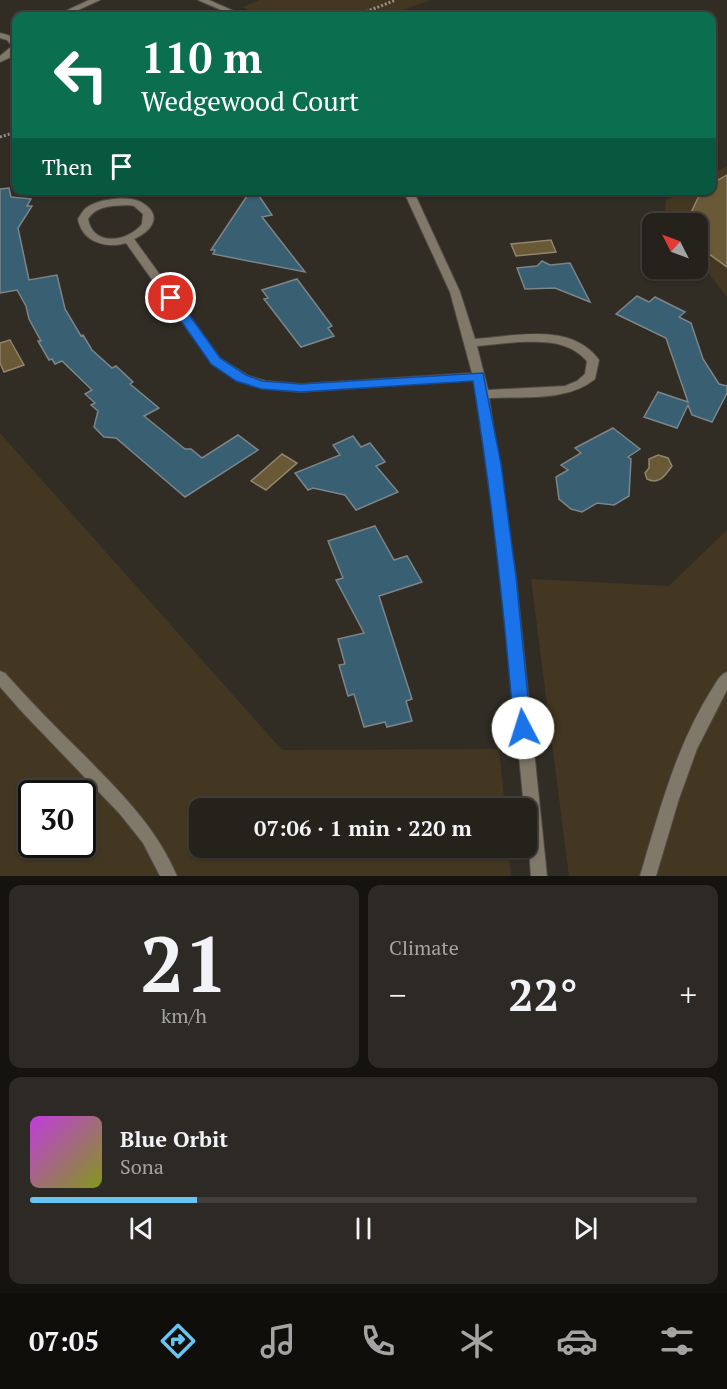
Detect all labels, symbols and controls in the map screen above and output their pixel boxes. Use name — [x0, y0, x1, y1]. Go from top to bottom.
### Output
text: 110 m — [141, 29, 262, 85]
icon: left — [42, 36, 120, 114]
text: Wedgewood Court — [141, 83, 359, 119]
icon: arrive — [105, 150, 138, 183]
text: Then — [42, 152, 93, 181]
north arrow — [642, 213, 708, 279]
map controls — [642, 213, 708, 279]
pin — [145, 272, 196, 323]
icon: arrive — [154, 281, 187, 314]
position arrow — [491, 696, 555, 760]
speed limit sign: 30 — [18, 780, 96, 858]
text: 07:06 · 1 min · 220 m — [254, 813, 472, 842]
text: 21 — [140, 911, 228, 1014]
text: Climate — [389, 934, 459, 961]
text: 22° — [508, 964, 578, 1024]
text: − — [389, 973, 407, 1016]
text: + — [679, 973, 697, 1016]
text: km/h — [161, 1002, 207, 1029]
text: Blue Orbit — [120, 1124, 228, 1153]
text: Sona — [120, 1153, 164, 1180]
icon: previous — [125, 1212, 158, 1245]
icon: pause — [347, 1212, 380, 1245]
icon: next — [569, 1212, 602, 1245]
icon: directions — [157, 1320, 199, 1362]
icon: music — [257, 1320, 299, 1362]
icon: phone — [357, 1320, 399, 1362]
icon: climate — [456, 1320, 498, 1362]
icon: car — [556, 1320, 598, 1362]
icon: filters — [656, 1320, 698, 1362]
text: 07:05 — [29, 1323, 99, 1359]

